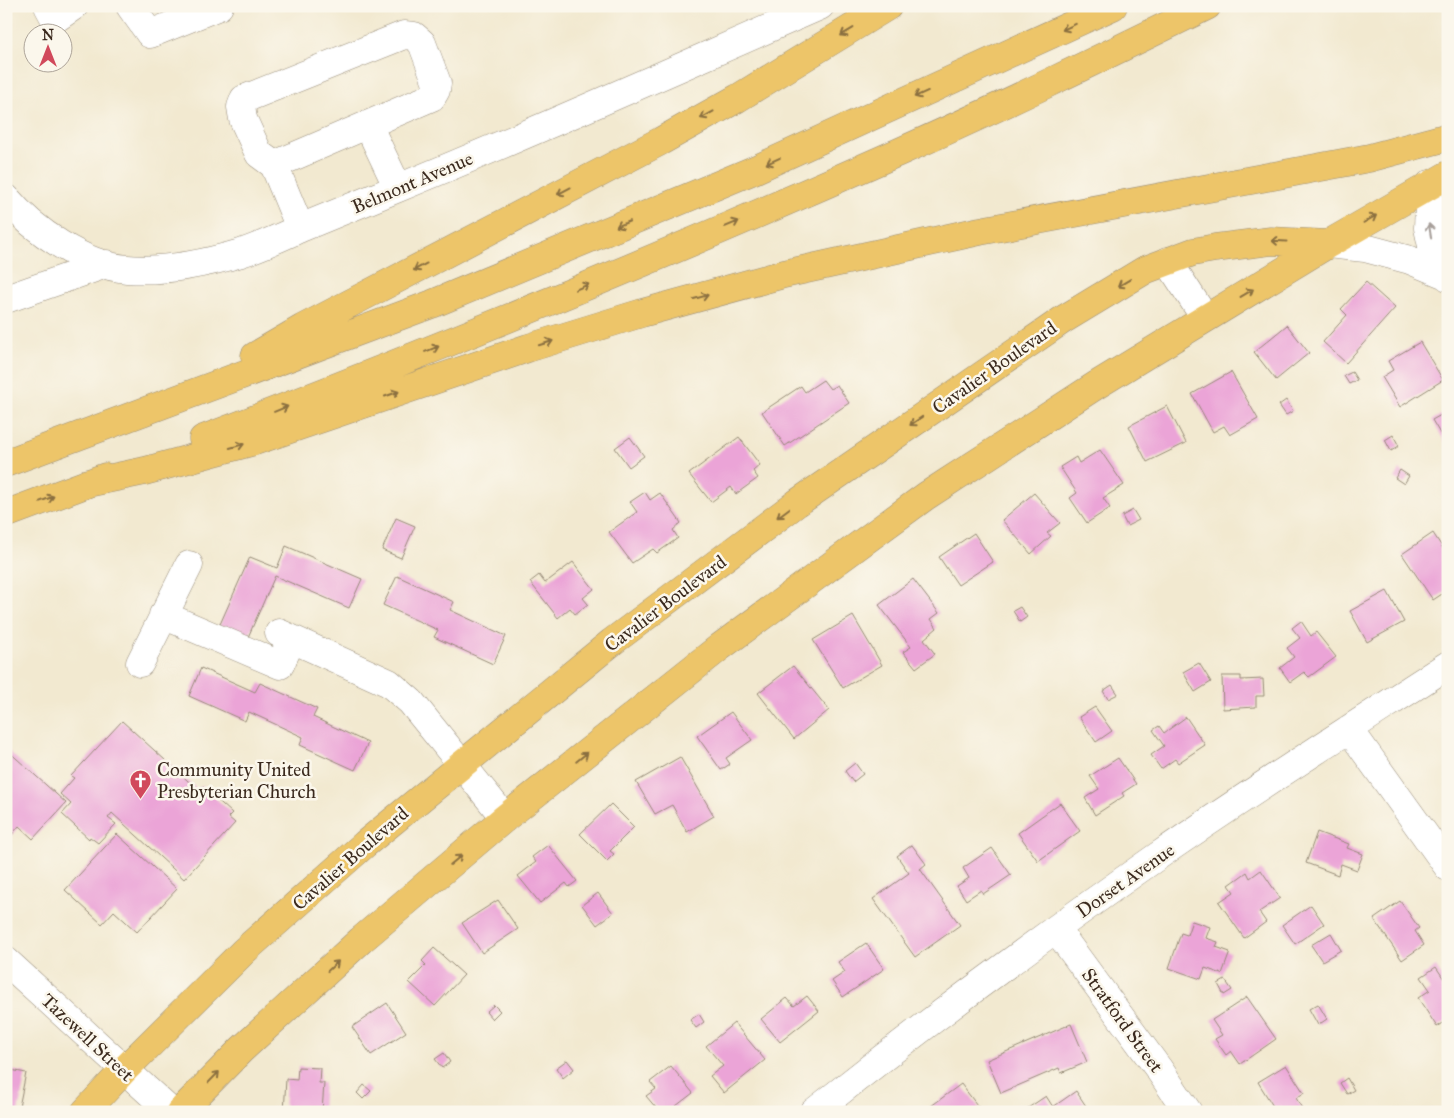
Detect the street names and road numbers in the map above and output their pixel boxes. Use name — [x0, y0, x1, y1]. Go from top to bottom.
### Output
street label: Belmont Avenue — [348, 147, 476, 218]
street label: Cavalier Boulevard — [928, 316, 1061, 419]
street label: Cavalier Boulevard — [600, 550, 731, 657]
street label: Cavalier Boulevard — [288, 801, 413, 915]
street label: Dorset Avenue — [1072, 838, 1179, 923]
street label: Stratford Street — [1077, 964, 1168, 1077]
street label: Tazewell Street — [37, 989, 139, 1086]

